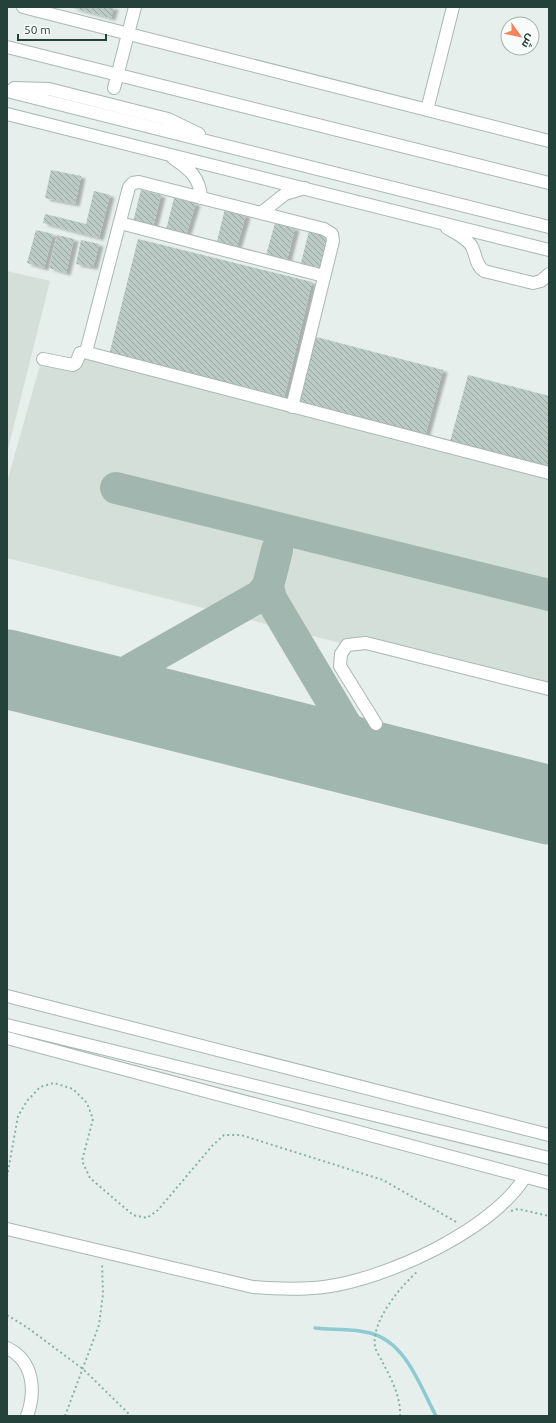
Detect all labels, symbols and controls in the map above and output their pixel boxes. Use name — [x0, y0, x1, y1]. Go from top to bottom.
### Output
scale bar — [18, 16, 106, 42]
north arrow — [500, 16, 540, 56]
text: 50 m — [24, 23, 51, 36]
text: ش — [519, 32, 537, 51]

